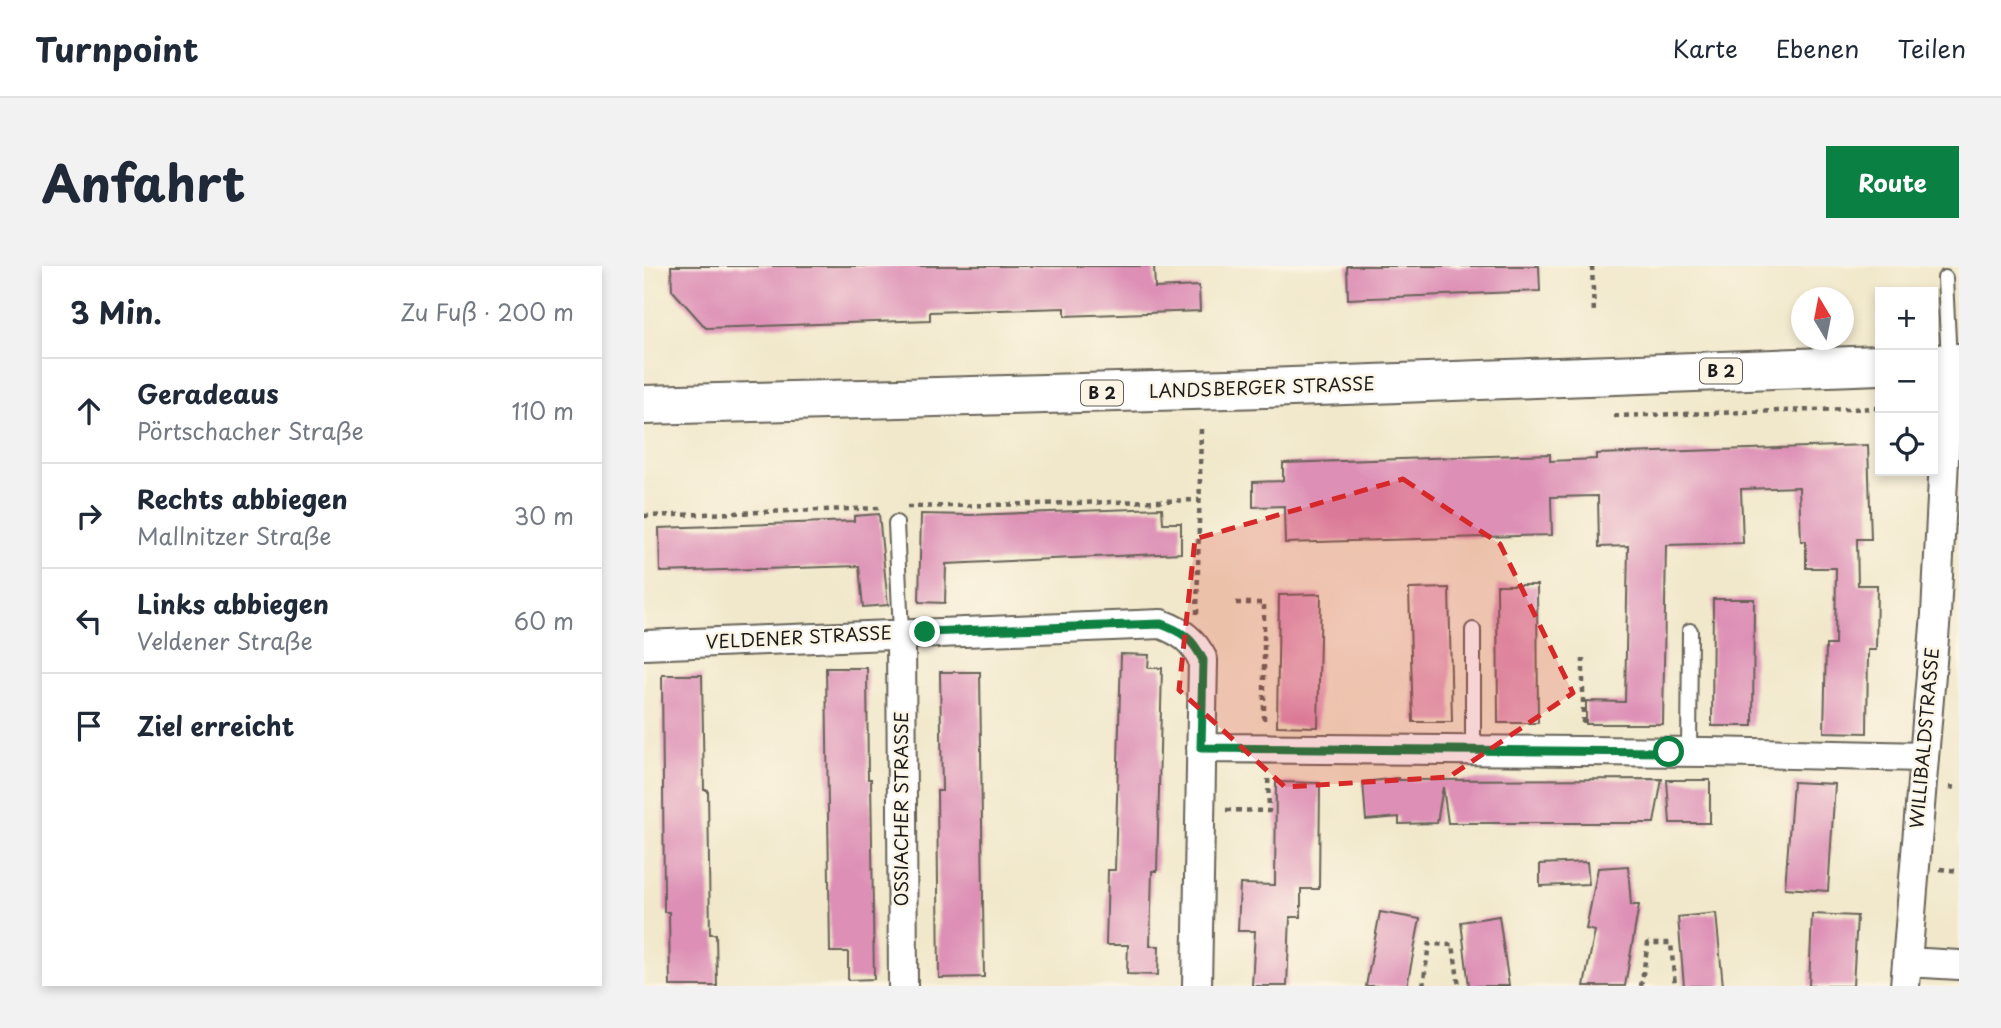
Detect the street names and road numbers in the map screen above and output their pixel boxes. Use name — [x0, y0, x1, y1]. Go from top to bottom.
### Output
road number: B 2 — [1700, 358, 1742, 384]
street label: LANDSBERGER STRASSE — [1149, 369, 1375, 404]
road number: B 2 — [1081, 380, 1123, 406]
street label: VELDENER STRASSE — [705, 618, 893, 655]
street label: WILLIBALDSTRASSE — [1902, 646, 1945, 830]
street label: OSSIACHER STRASSE — [887, 711, 914, 907]

